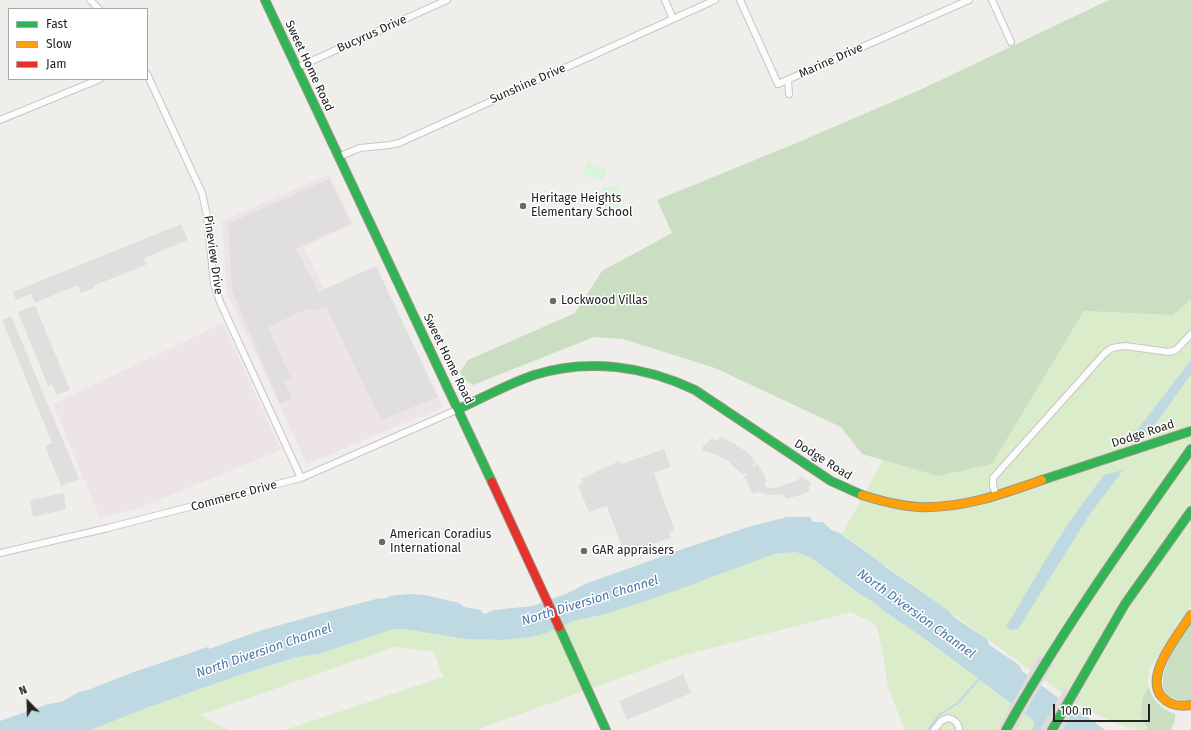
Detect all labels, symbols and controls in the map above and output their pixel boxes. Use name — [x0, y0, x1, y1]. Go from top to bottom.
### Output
legend — [8, 8, 148, 80]
street label: Bucyrus Drive — [335, 12, 409, 56]
text: Fast — [46, 17, 68, 31]
street label: Sweet Home Road — [282, 18, 336, 114]
text: Slow — [46, 37, 72, 51]
street label: Marine Drive — [797, 40, 865, 82]
text: Jam — [46, 57, 66, 71]
street label: Sunshine Drive — [488, 61, 568, 107]
place label: Heritage Heights Elementary School — [531, 192, 633, 220]
marker: Heritage Heights Elementary School — [518, 201, 528, 211]
street label: Pineview Drive — [200, 215, 226, 295]
place label: Lockwood Villas — [561, 294, 648, 308]
marker: Lockwood Villas — [548, 296, 558, 306]
street label: Sweet Home Road — [420, 312, 476, 406]
street label: Dodge Road — [1110, 417, 1176, 451]
street label: Dodge Road — [791, 437, 855, 483]
street label: Commerce Drive — [190, 478, 278, 514]
place label: American Coradius International — [390, 528, 491, 556]
marker: American Coradius International — [377, 537, 387, 547]
place label: GAR appraisers — [592, 544, 674, 558]
marker: GAR appraisers — [579, 546, 589, 556]
water label: North Diversion Channel — [854, 566, 978, 662]
water label: North Diversion Channel — [520, 573, 660, 629]
water label: North Diversion Channel — [194, 620, 334, 682]
north arrow — [8, 682, 48, 722]
text: N — [17, 683, 29, 698]
scale bar — [1055, 696, 1152, 722]
text: 100 m — [1060, 704, 1092, 718]

